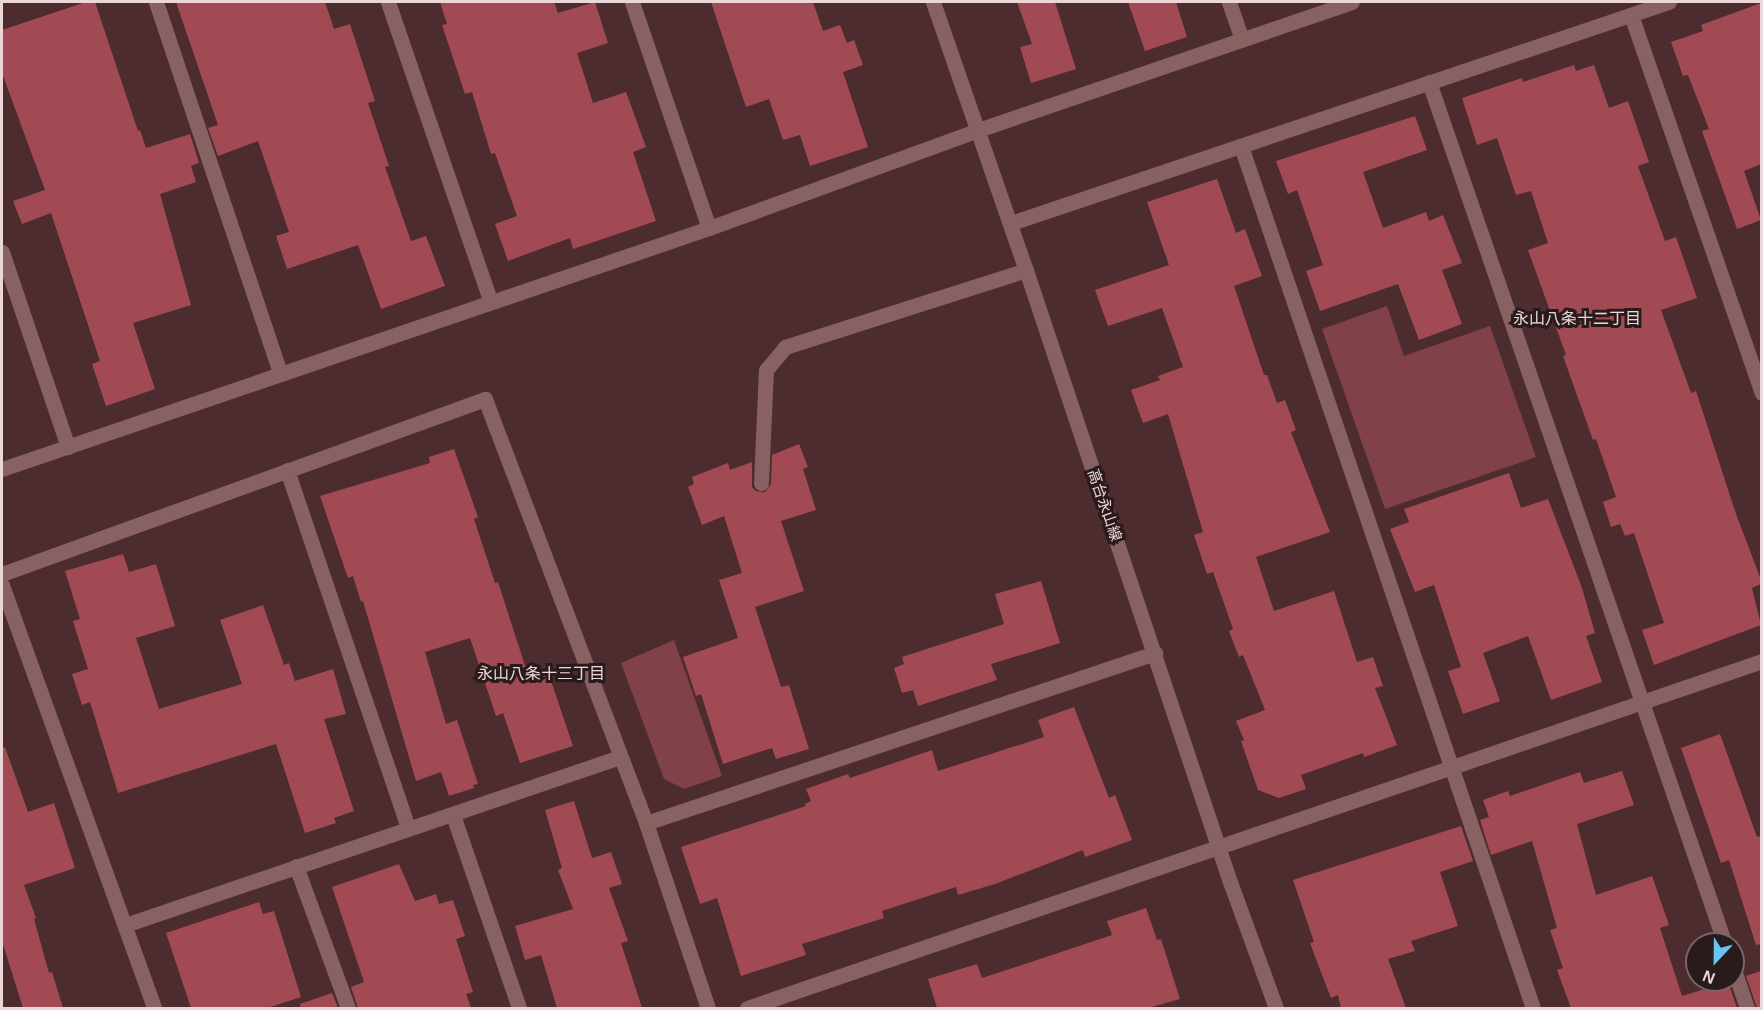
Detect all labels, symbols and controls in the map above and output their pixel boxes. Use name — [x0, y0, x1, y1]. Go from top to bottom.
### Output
district label: 永山八条十二丁目 — [1513, 309, 1641, 329]
street label: 高台永山線 — [1084, 467, 1126, 543]
district label: 永山八条十三丁目 — [477, 664, 605, 684]
north arrow — [1685, 932, 1745, 992]
text: N — [1700, 967, 1717, 987]

